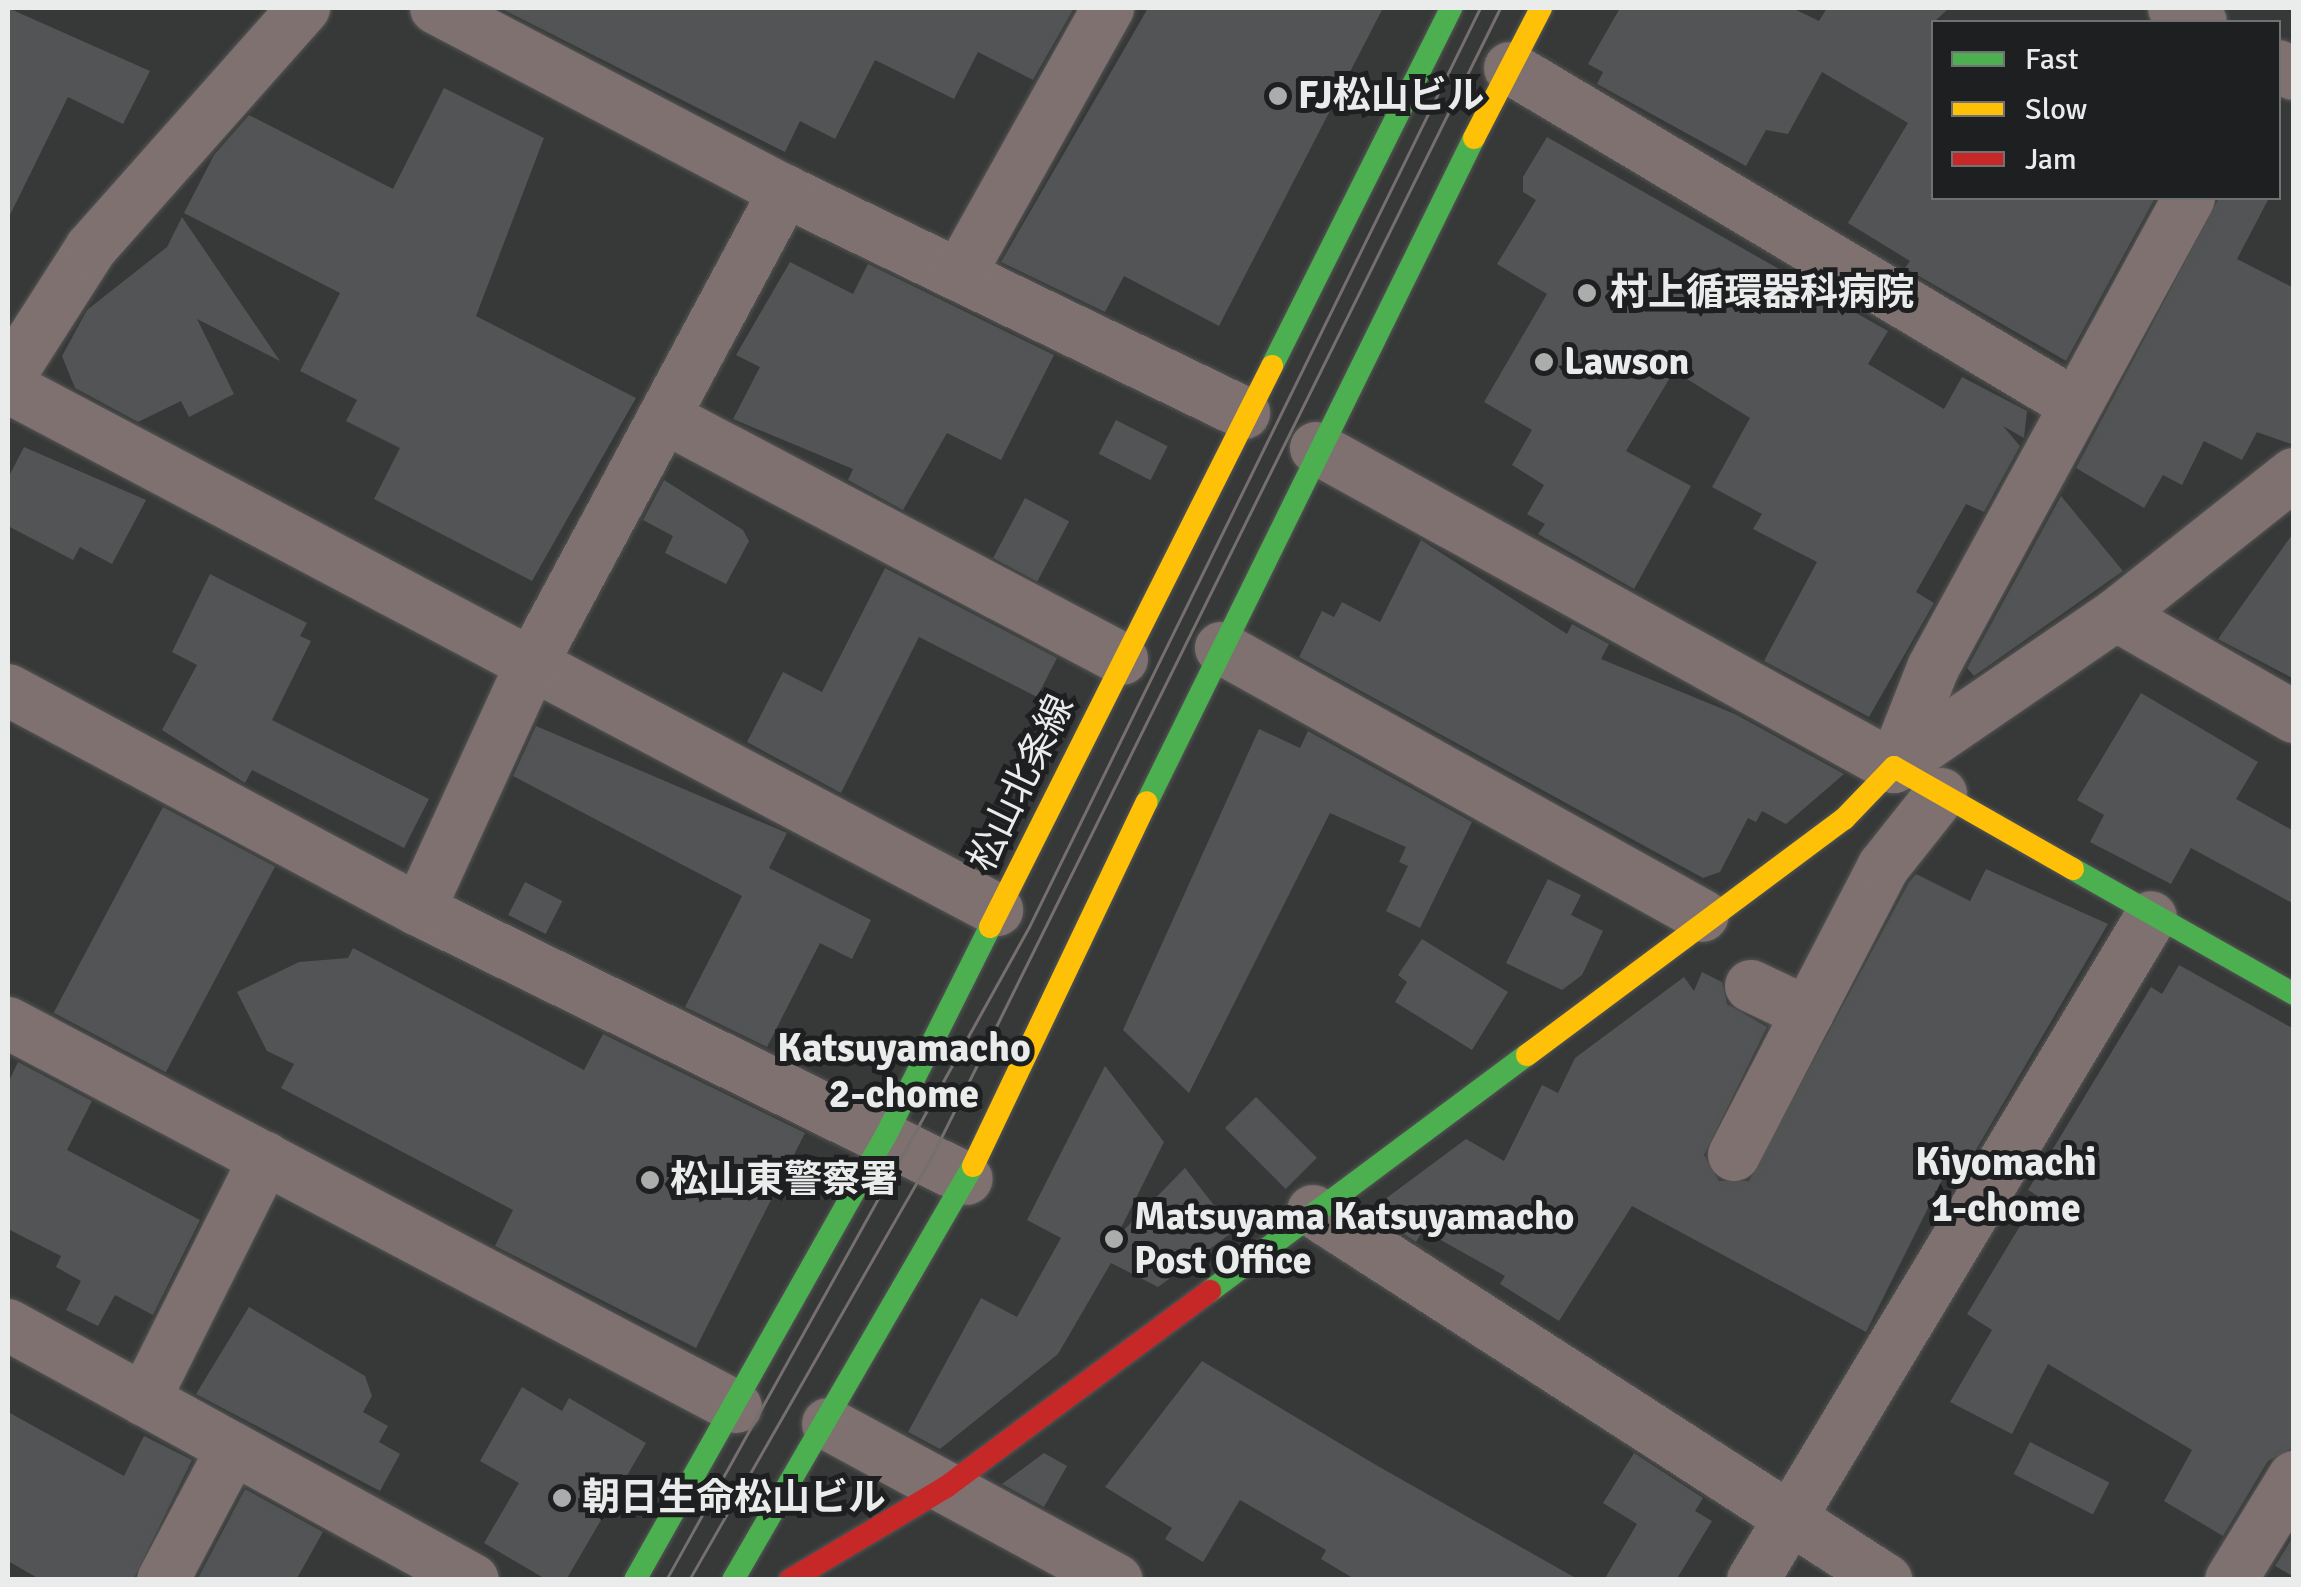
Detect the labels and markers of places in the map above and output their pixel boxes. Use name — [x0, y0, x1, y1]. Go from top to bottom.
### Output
place label: FJ松山ビル — [1298, 73, 1485, 119]
marker: FJ松山ビル — [1267, 85, 1289, 107]
place label: 村上循環器科病院 — [1610, 270, 1914, 316]
marker: 村上循環器科病院 — [1574, 280, 1600, 306]
place label: Lawson — [1564, 339, 1689, 385]
marker: Lawson — [1533, 351, 1555, 373]
place label: 松山東警察署 — [670, 1157, 898, 1203]
marker: 松山東警察署 — [639, 1169, 661, 1191]
place label: Matsuyama Katsuyamacho Post Office — [1134, 1194, 1574, 1284]
marker: Matsuyama Katsuyamacho Post Office — [1103, 1228, 1125, 1250]
place label: 朝日生命松山ビル — [582, 1475, 886, 1521]
marker: 朝日生命松山ビル — [551, 1487, 573, 1509]

